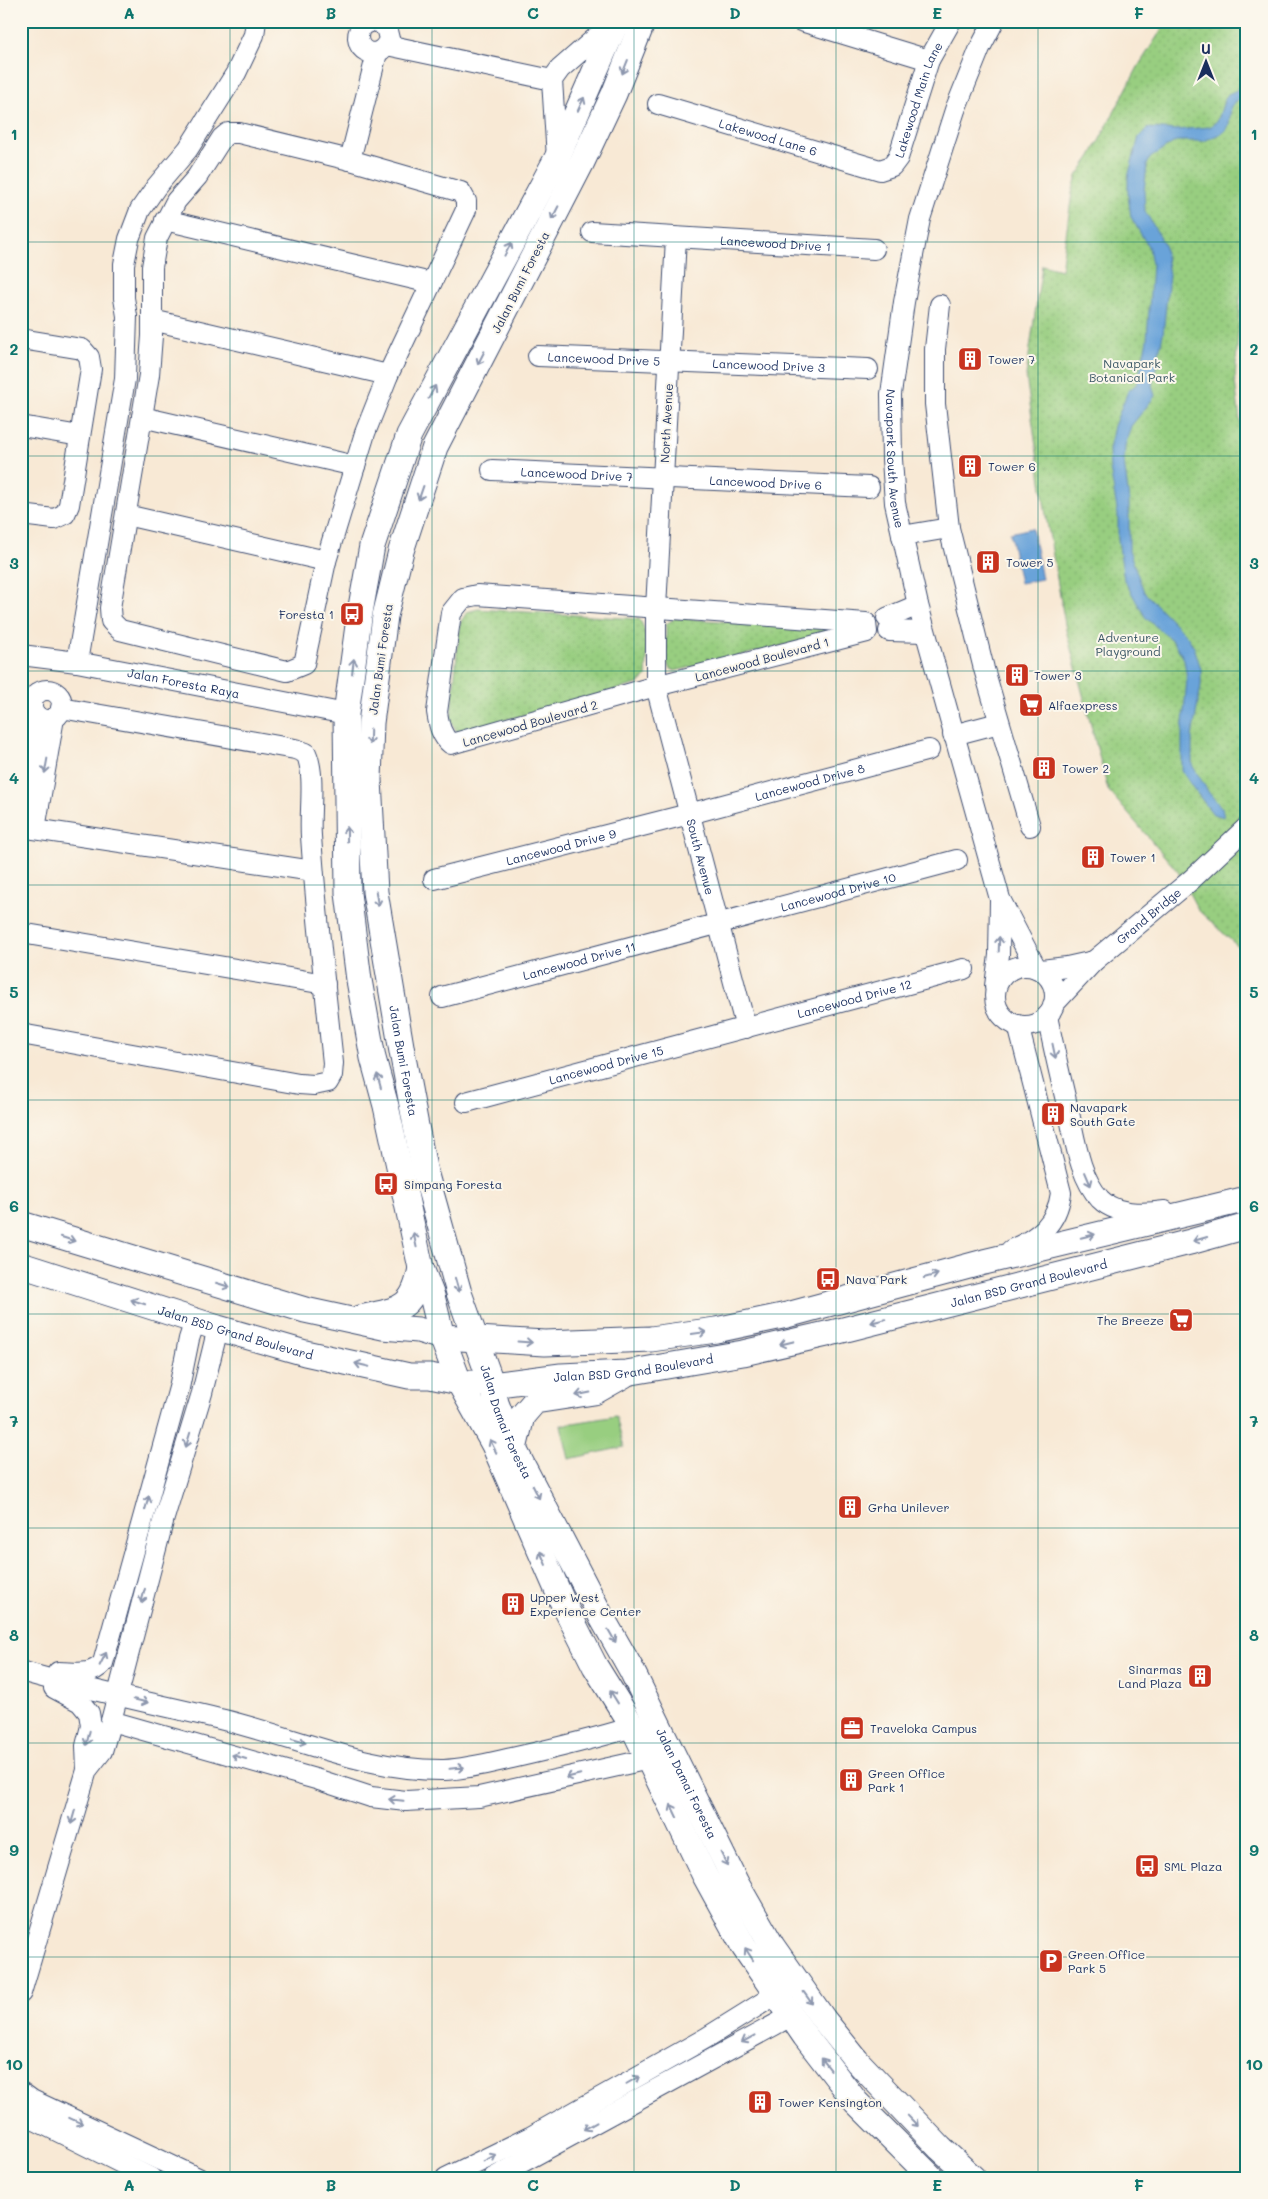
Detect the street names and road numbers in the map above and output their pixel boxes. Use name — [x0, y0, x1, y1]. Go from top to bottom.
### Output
street label: Lakewood Main Lane — [891, 39, 946, 160]
street label: Lakewood Lane 6 — [717, 115, 819, 159]
street label: Jalan Bumi Foresta — [487, 228, 553, 336]
street label: Lancewood Drive 1 — [720, 232, 832, 254]
street label: Lancewood Drive 5 — [547, 348, 661, 369]
street label: Lancewood Drive 3 — [712, 355, 825, 375]
street label: North Avenue — [656, 383, 676, 463]
street label: Navapark South Avenue — [883, 388, 908, 529]
street label: Lancewood Drive 7 — [520, 463, 634, 484]
street label: Lancewood Drive 6 — [709, 472, 822, 493]
street label: Jalan Bumi Foresta — [364, 602, 396, 716]
street label: Lancewood Boulevard 1 — [693, 633, 831, 685]
street label: Jalan Foresta Raya — [126, 664, 241, 701]
street label: Lancewood Boulevard 2 — [461, 696, 599, 750]
street label: Lancewood Drive 8 — [753, 760, 866, 804]
street label: South Avenue — [683, 817, 719, 896]
street label: Lancewood Drive 9 — [504, 825, 618, 868]
street label: Lancewood Drive 10 — [779, 869, 898, 915]
street label: Grand Bridge — [1113, 884, 1184, 947]
street label: Lancewood Drive 11 — [521, 938, 637, 983]
street label: Lancewood Drive 12 — [795, 975, 913, 1021]
street label: Jalan Bumi Foresta — [386, 1004, 422, 1117]
street label: Lancewood Drive 15 — [547, 1042, 665, 1088]
street label: Jalan BSD Grand Boulevard — [949, 1255, 1109, 1310]
street label: Jalan BSD Grand Boulevard — [156, 1301, 315, 1363]
street label: Jalan BSD Grand Boulevard — [552, 1350, 715, 1385]
street label: Jalan Damai Foresta — [477, 1362, 536, 1481]
street label: Jalan Damai Foresta — [653, 1725, 721, 1841]

